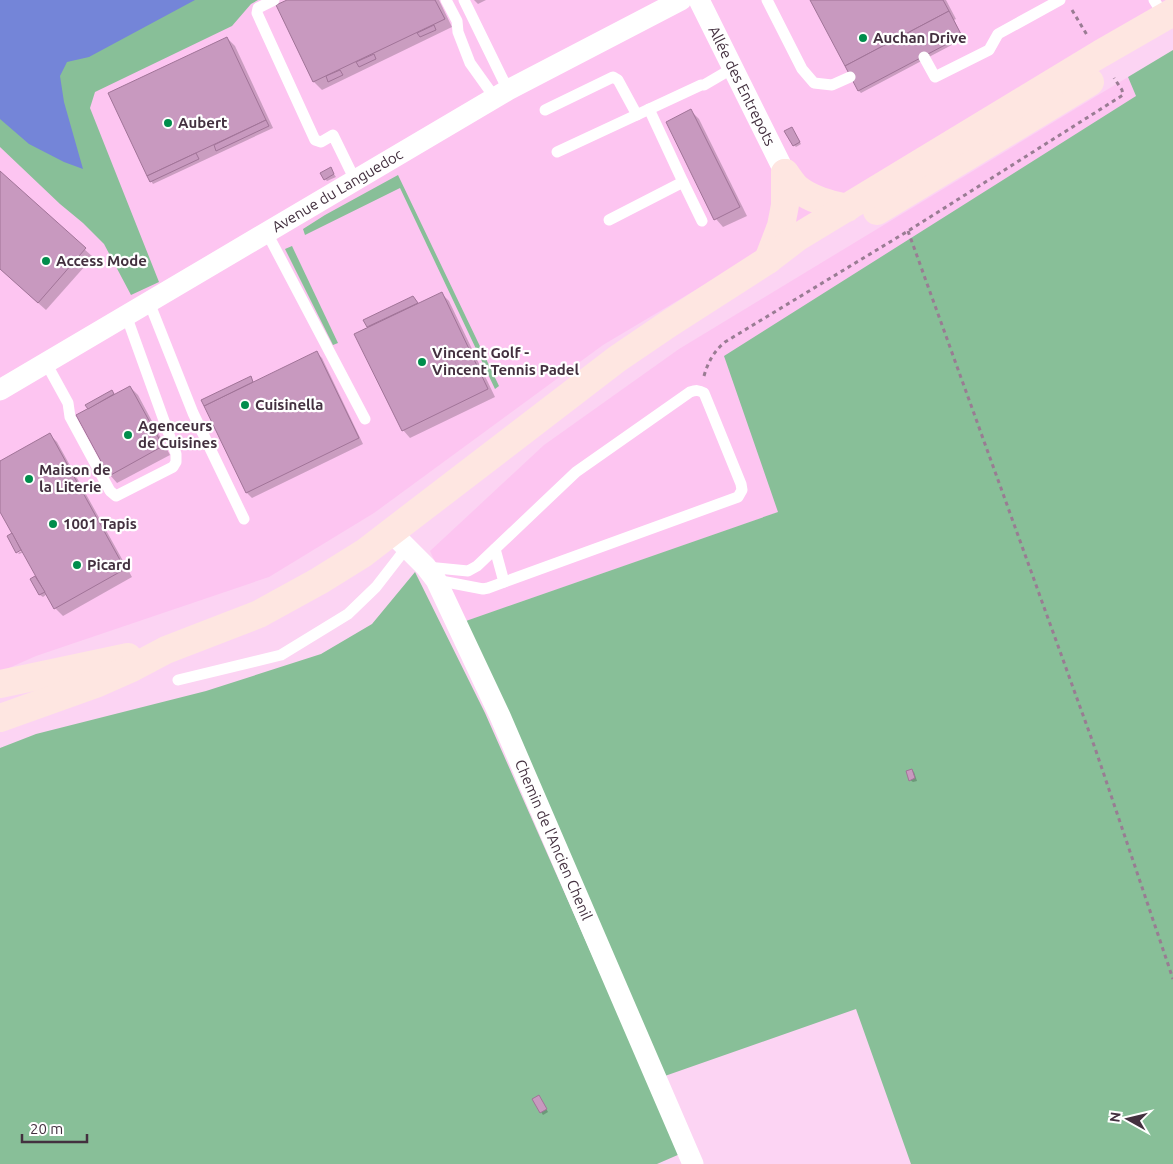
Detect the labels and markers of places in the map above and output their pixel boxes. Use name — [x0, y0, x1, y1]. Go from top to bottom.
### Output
place label: Auchan Drive — [873, 29, 967, 46]
marker: Auchan Drive — [857, 32, 869, 44]
place label: Aubert — [178, 114, 228, 131]
marker: Aubert — [162, 117, 174, 129]
place label: Access Mode — [56, 252, 147, 269]
marker: Access Mode — [40, 255, 52, 267]
place label: Vincent Golf - Vincent Tennis Padel — [432, 344, 579, 378]
marker: Vincent Golf - Vincent Tennis Padel — [416, 356, 428, 368]
place label: Cuisinella — [255, 396, 323, 413]
marker: Cuisinella — [239, 399, 251, 411]
place label: Agenceurs de Cuisines — [138, 417, 217, 451]
marker: Agenceurs de Cuisines — [122, 429, 134, 441]
place label: Maison de la Literie — [39, 461, 111, 495]
marker: Maison de la Literie — [23, 473, 35, 485]
place label: 1001 Tapis — [63, 515, 137, 532]
marker: 1001 Tapis — [47, 518, 59, 530]
place label: Picard — [87, 556, 131, 573]
marker: Picard — [71, 559, 83, 571]

